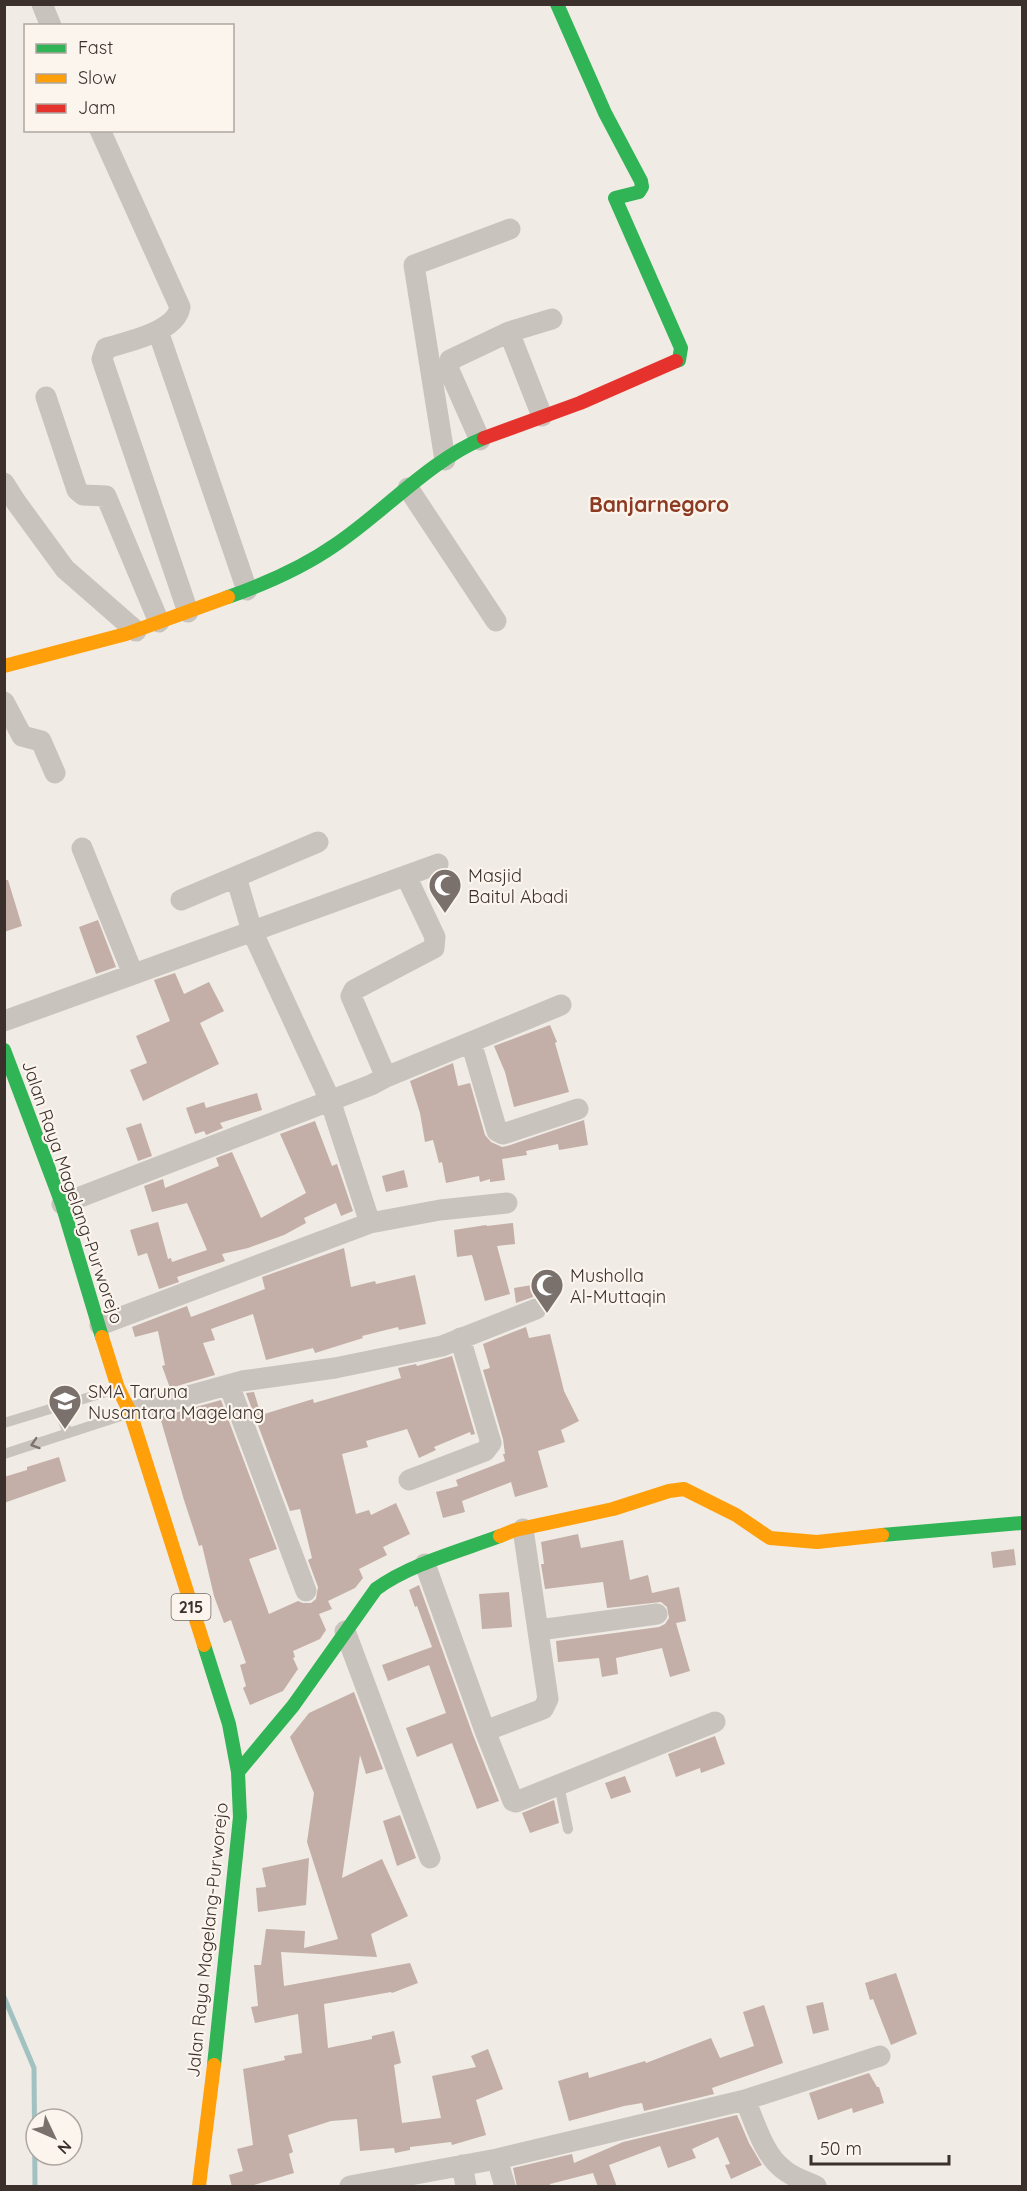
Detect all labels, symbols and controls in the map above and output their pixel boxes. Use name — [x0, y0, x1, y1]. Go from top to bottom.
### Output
legend — [24, 24, 234, 132]
text: Fast — [78, 36, 113, 59]
text: Slow — [78, 66, 116, 89]
text: Jam — [78, 96, 116, 119]
district label: Banjarnegoro — [589, 491, 729, 517]
place label: Masjid Baitul Abadi — [468, 864, 568, 908]
mosque icon: Masjid Baitul Abadi — [427, 867, 463, 914]
street label: Jalan Raya Magelang-Purworejo — [17, 1057, 129, 1327]
place label: Musholla Al-Muttaqin — [570, 1264, 666, 1308]
mosque icon: Musholla Al-Muttaqin — [529, 1267, 565, 1314]
place label: SMA Taruna Nusantara Magelang — [88, 1380, 264, 1424]
school or university icon: SMA Taruna Nusantara Magelang — [47, 1383, 83, 1430]
one-way arrow — [30, 1437, 41, 1450]
road number: 215 — [172, 1594, 210, 1620]
street label: Jalan Raya Magelang-Purworejo — [181, 1801, 233, 2079]
north arrow — [24, 2107, 84, 2167]
scale bar — [811, 2128, 949, 2166]
text: N — [54, 2136, 76, 2159]
text: 50 m — [820, 2137, 862, 2160]

